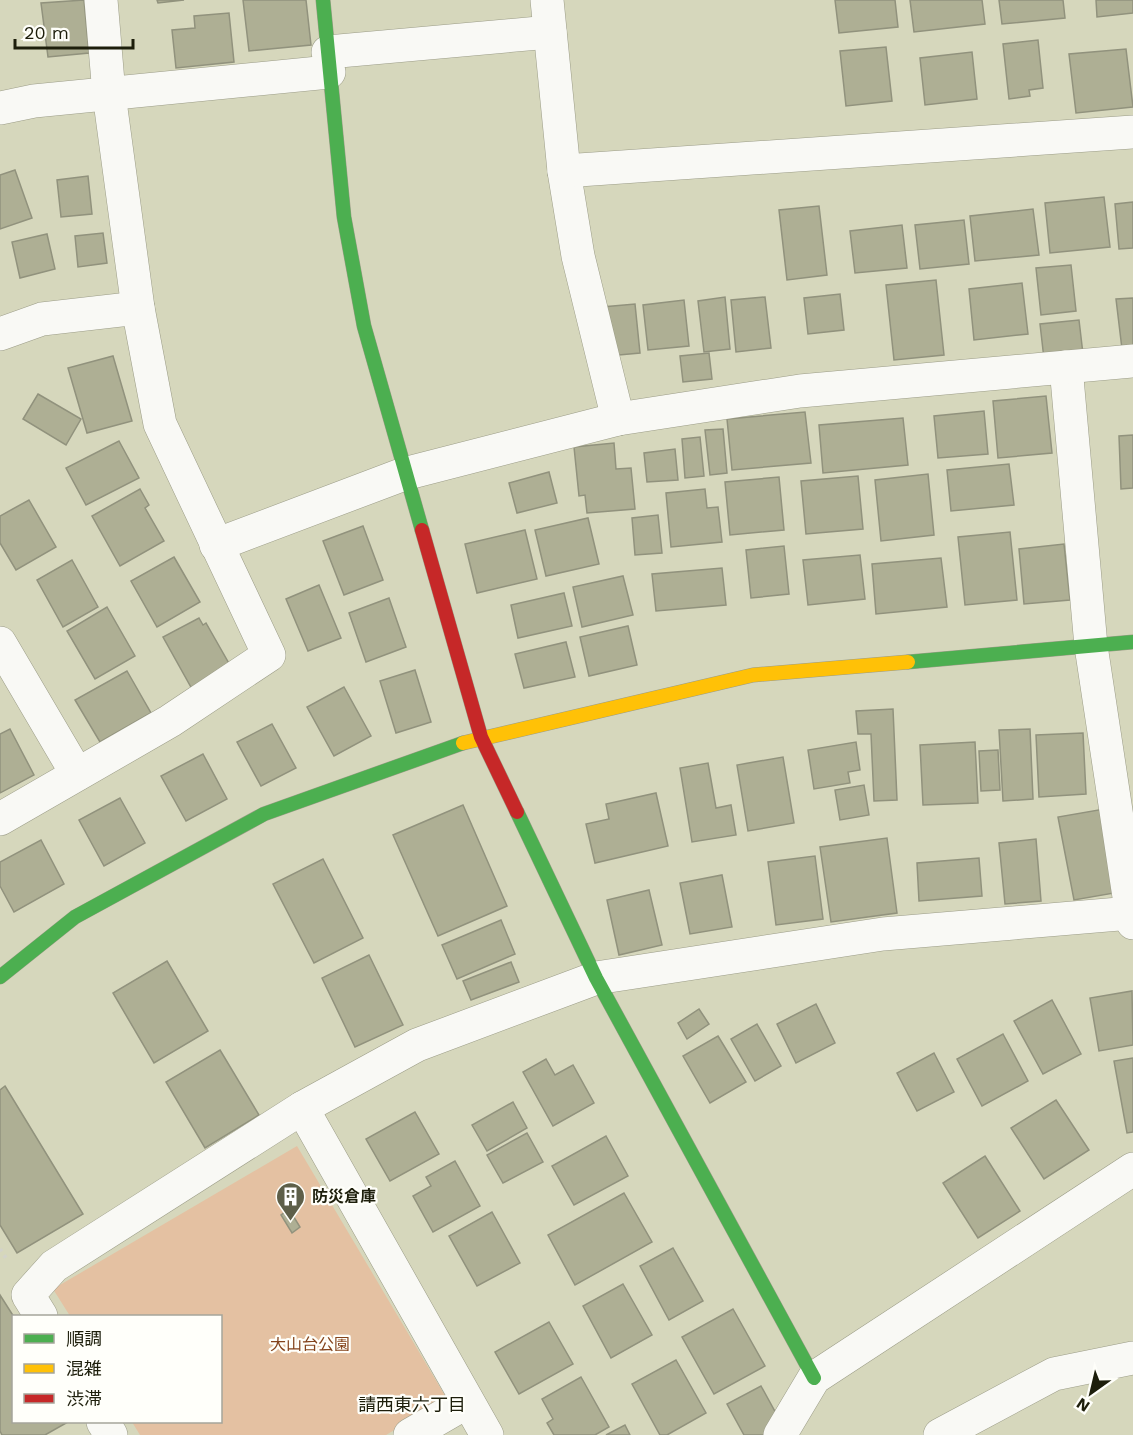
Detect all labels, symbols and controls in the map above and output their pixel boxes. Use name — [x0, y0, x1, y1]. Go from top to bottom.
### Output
scale bar — [15, 12, 134, 50]
text: 20 m — [24, 22, 69, 43]
building icon: 防災倉庫 — [275, 1180, 307, 1222]
place label: 防災倉庫 — [312, 1187, 376, 1206]
legend — [12, 1315, 222, 1423]
text: 順調 — [66, 1328, 102, 1349]
park label: 大山台公園 — [270, 1335, 350, 1354]
text: 混雑 — [66, 1358, 102, 1379]
north arrow — [1061, 1363, 1121, 1423]
text: 渋滞 — [66, 1388, 102, 1409]
district label: 請西東六丁目 — [358, 1394, 466, 1415]
text: N — [1073, 1394, 1093, 1416]

